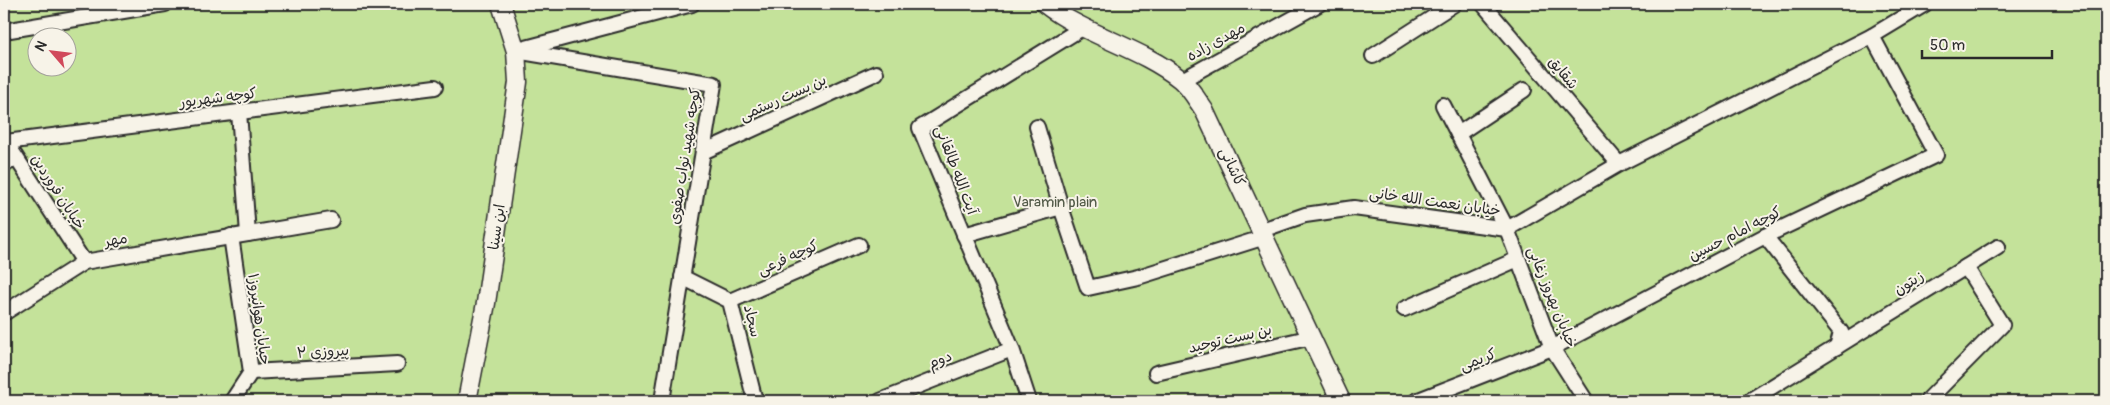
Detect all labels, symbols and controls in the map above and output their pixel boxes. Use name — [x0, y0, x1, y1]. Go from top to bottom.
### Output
street label: مهدی زاده — [1183, 18, 1249, 66]
north arrow — [28, 28, 78, 78]
scale bar — [1922, 28, 2052, 60]
text: 50 m — [1930, 36, 1965, 55]
text: N — [31, 38, 51, 54]
street label: شقایق — [1544, 53, 1582, 93]
street label: بن بست رستمی — [736, 70, 830, 126]
street label: کوچه شهریور — [177, 84, 258, 112]
street label: کوچه شهید نواب صفوی — [665, 86, 705, 226]
street label: آیت الله طالقانی — [930, 123, 982, 219]
street label: کاشانی — [1215, 144, 1249, 190]
street label: خیابان فروردین — [27, 151, 89, 233]
street label: خیابان نعمت الله خانی — [1368, 183, 1502, 221]
park label: Varamin plain — [1013, 193, 1097, 212]
street label: کوچه امام حسین — [1685, 202, 1785, 266]
street label: ابن سینا — [484, 203, 510, 251]
street label: مهر — [101, 229, 129, 252]
street label: کوچه فرعی — [755, 236, 821, 280]
street label: خیابان بهروز زغابی — [1523, 244, 1581, 350]
street label: زیتون — [1890, 266, 1928, 300]
street label: حیابان هوانیروز۱ — [243, 272, 275, 366]
street label: سجاد — [739, 303, 765, 339]
street label: بن بست توحید — [1186, 320, 1274, 358]
street label: پیروزی ۲ — [296, 341, 350, 363]
street label: کریمی — [1457, 344, 1499, 376]
street label: دوم — [925, 347, 956, 375]

